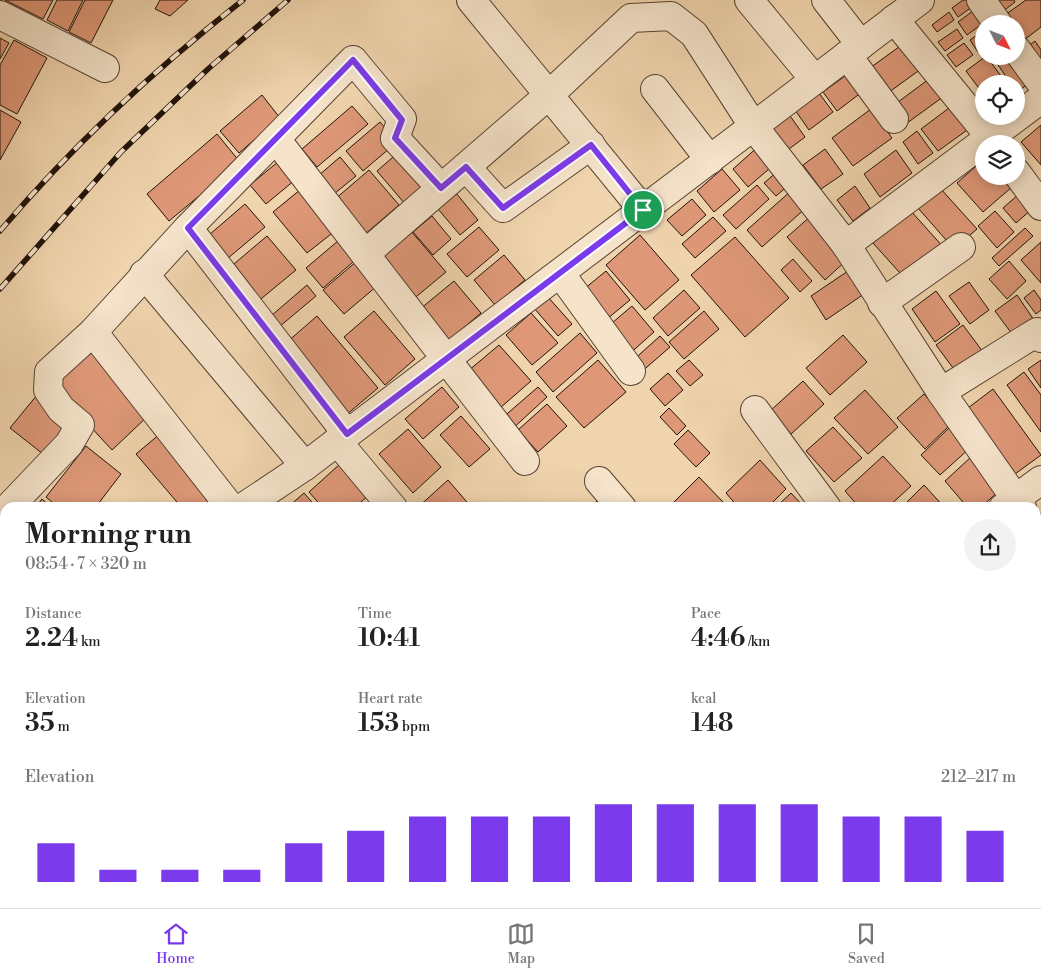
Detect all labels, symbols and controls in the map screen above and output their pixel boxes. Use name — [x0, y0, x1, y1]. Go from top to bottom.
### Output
north arrow — [975, 15, 1025, 65]
map controls — [975, 15, 1025, 185]
button: locate — [975, 75, 1025, 125]
button: layers — [975, 135, 1025, 185]
pin — [622, 189, 664, 231]
icon: arrive — [629, 196, 657, 224]
text: Morning run — [25, 517, 192, 552]
button: share — [964, 519, 1016, 571]
text: 08:54 · 7 × 320 m — [25, 554, 147, 574]
text: Distance — [25, 605, 82, 623]
text: Time — [358, 605, 392, 623]
text: Pace — [691, 605, 721, 623]
text: 2.24 — [25, 623, 78, 654]
text: 10:41 — [358, 623, 420, 654]
text: 4:46 — [691, 623, 745, 654]
text: km — [78, 633, 101, 651]
text: /km — [745, 633, 770, 651]
text: Elevation — [25, 690, 86, 708]
text: Heart rate — [358, 690, 423, 708]
text: kcal — [691, 690, 716, 708]
text: 35 — [25, 708, 55, 739]
text: 153 — [358, 708, 399, 739]
text: 148 — [691, 708, 733, 739]
text: m — [55, 718, 70, 736]
text: bpm — [399, 718, 430, 736]
text: Elevation — [25, 767, 94, 787]
text: 212–217 m — [941, 767, 1016, 787]
tab: Home — [156, 920, 195, 968]
tab: Map — [507, 920, 535, 968]
tab: Saved — [848, 920, 885, 968]

